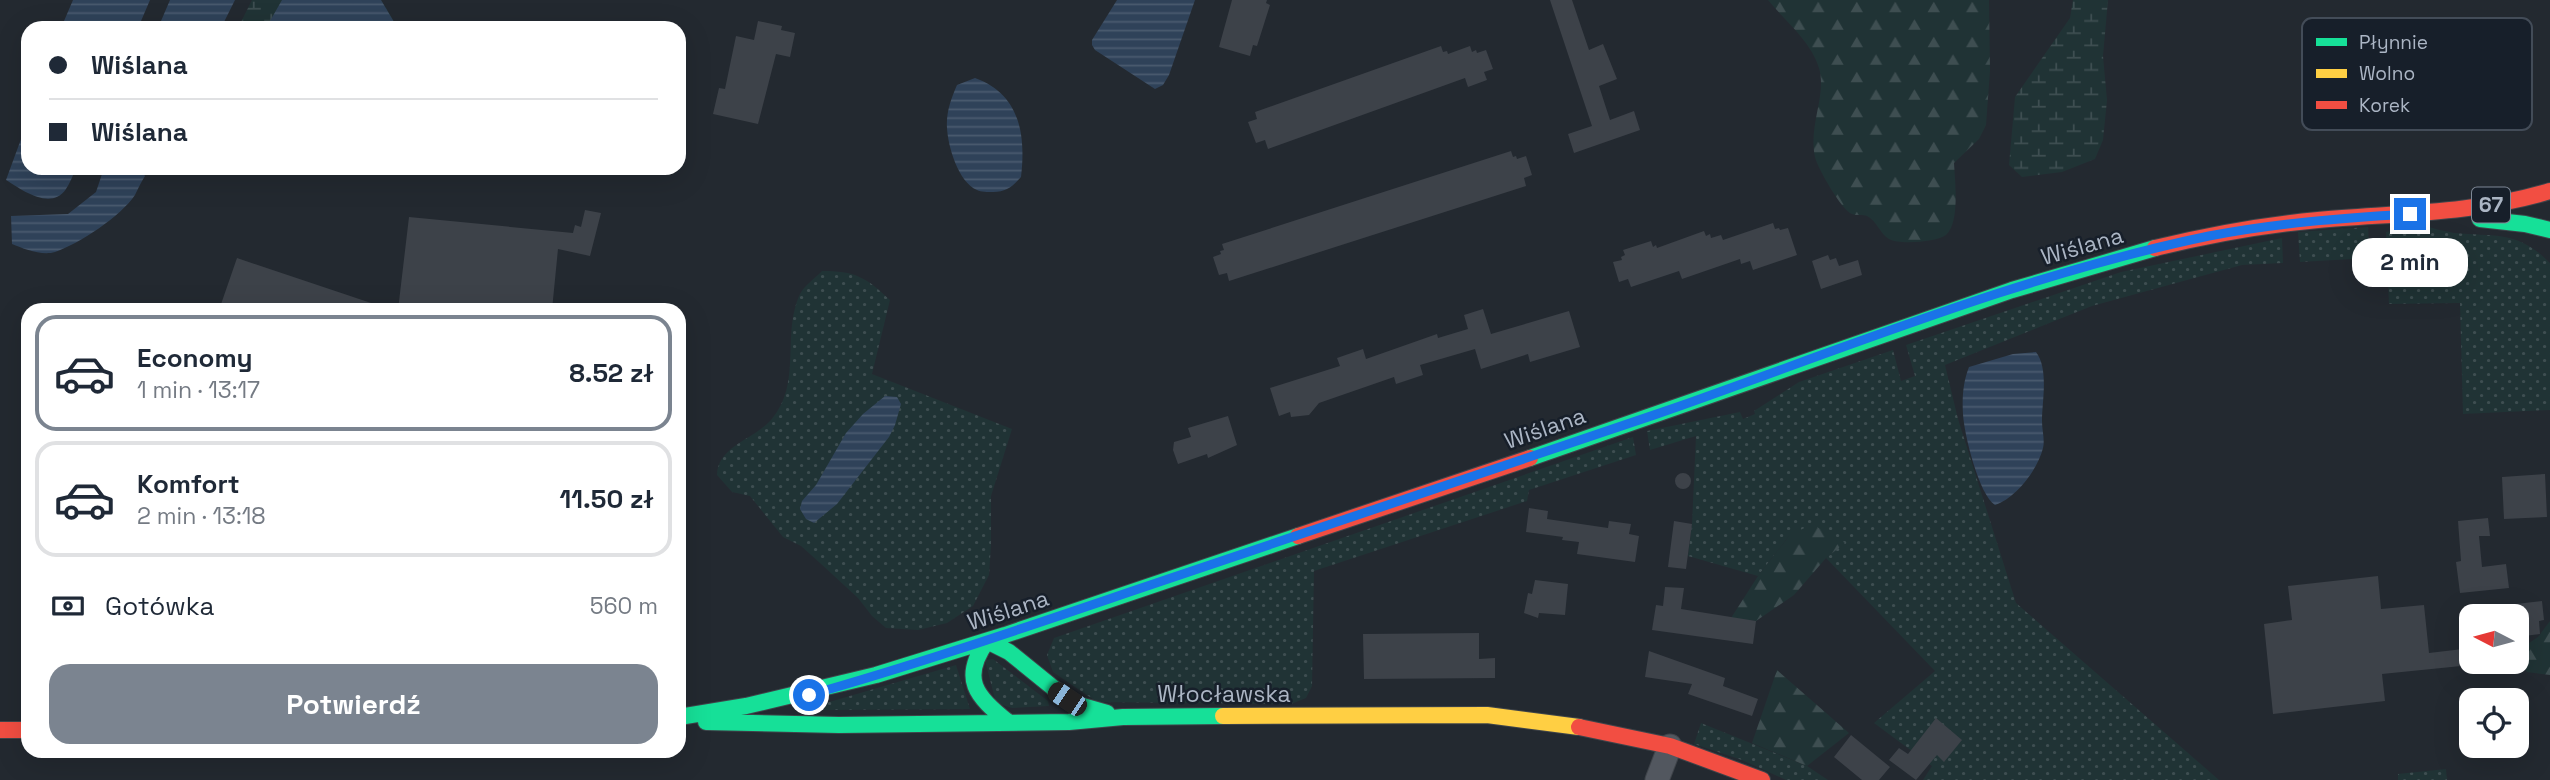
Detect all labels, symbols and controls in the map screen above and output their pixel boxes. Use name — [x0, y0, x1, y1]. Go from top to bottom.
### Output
legend — [2302, 18, 2532, 130]
text: Płynnie — [2359, 30, 2428, 55]
text: Wiślana — [91, 48, 188, 82]
text: Wolno — [2359, 61, 2415, 86]
text: Korek — [2359, 93, 2410, 118]
text: Wiślana — [91, 115, 188, 149]
road number: 67 — [2472, 188, 2510, 222]
route end — [2394, 198, 2426, 230]
street label: Wiślana — [2037, 220, 2127, 272]
callout: 2 min — [2352, 238, 2468, 288]
text: 2 min — [2380, 247, 2440, 277]
text: Economy — [137, 341, 253, 375]
icon: car — [53, 342, 116, 405]
text: 8.52 zł — [569, 356, 654, 390]
text: 1 min · 13:17 — [137, 375, 260, 405]
street label: Wiślana — [1500, 400, 1590, 456]
text: Komfort — [137, 467, 240, 501]
icon: car — [53, 468, 116, 531]
text: 11.50 zł — [560, 482, 654, 516]
text: 2 min · 13:18 — [137, 501, 266, 531]
street label: Wiślana — [963, 583, 1053, 637]
icon: cash — [49, 587, 87, 625]
text: Gotówka — [105, 589, 215, 623]
text: 560 m — [590, 591, 658, 621]
north arrow — [2459, 604, 2529, 674]
map controls — [2459, 604, 2529, 758]
button: Potwierdź — [49, 664, 658, 744]
route start — [793, 679, 825, 711]
car — [1044, 679, 1091, 719]
street label: Włocławska — [1157, 679, 1291, 709]
button: locate — [2459, 688, 2529, 758]

